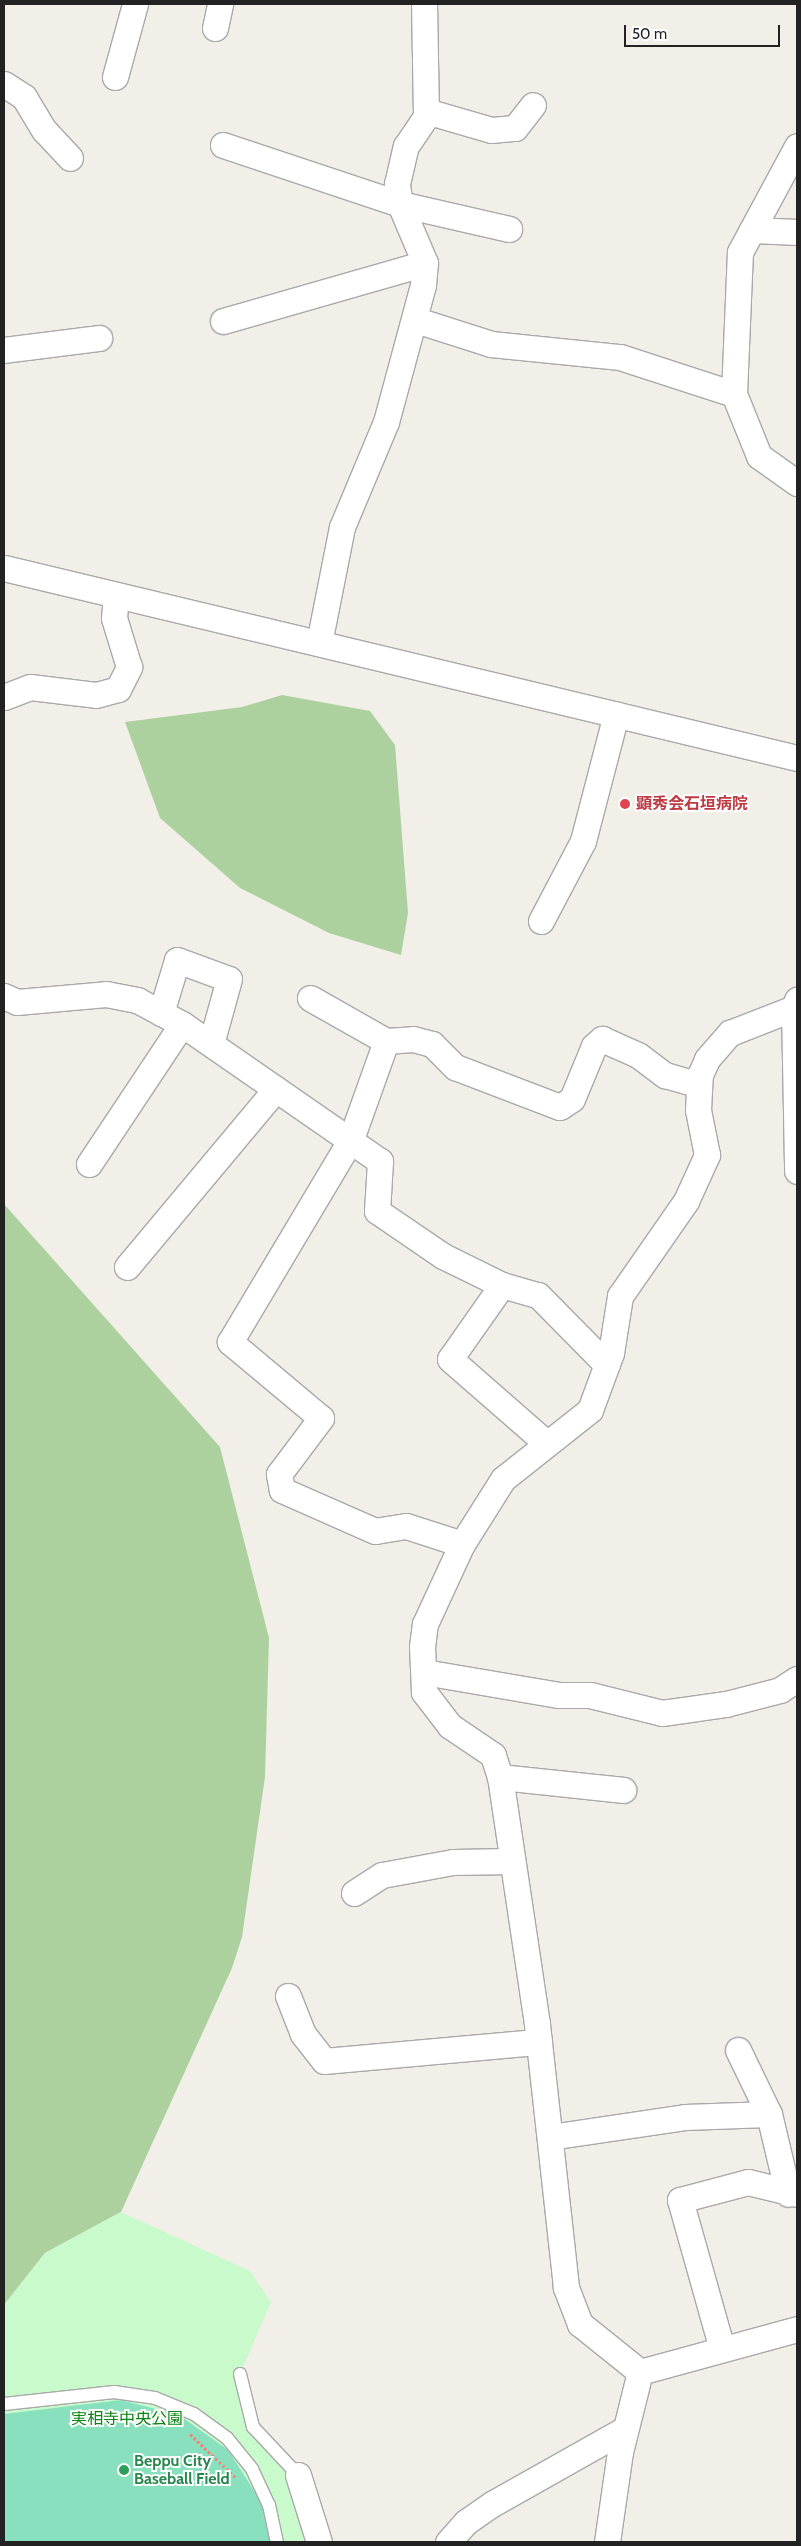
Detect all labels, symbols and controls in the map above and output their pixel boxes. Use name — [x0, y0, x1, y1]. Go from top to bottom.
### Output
scale bar — [626, 15, 782, 47]
text: 50 m — [632, 25, 667, 43]
place label: 顕秀会石垣病院 — [636, 794, 748, 814]
marker: 顕秀会石垣病院 — [618, 797, 632, 811]
park label: 実相寺中央公園 — [71, 2409, 183, 2429]
place label: Beppu City Baseball Field — [134, 2451, 230, 2489]
marker: Beppu City Baseball Field — [118, 2464, 130, 2476]

